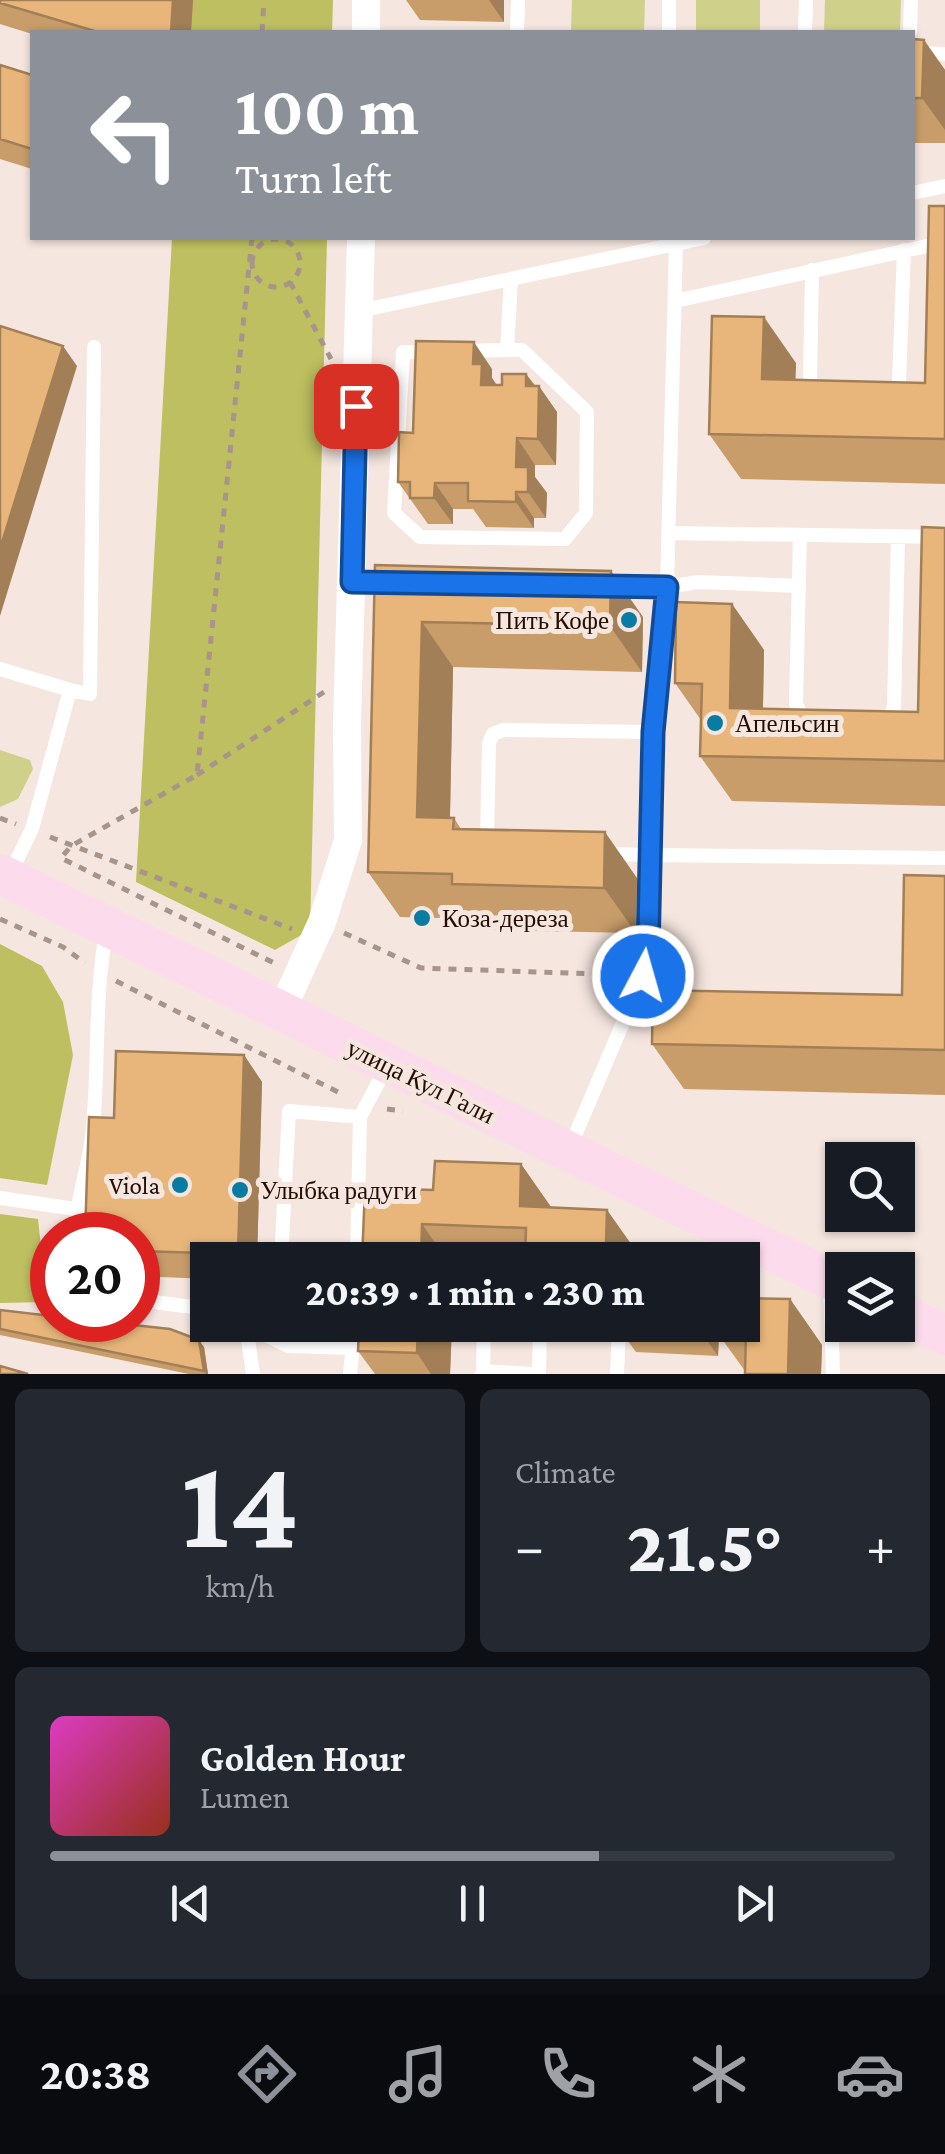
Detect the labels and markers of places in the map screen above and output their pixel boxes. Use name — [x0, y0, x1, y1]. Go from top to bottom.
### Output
pin — [314, 364, 399, 449]
place label: Пить Кофе — [495, 607, 609, 634]
marker: Пить Кофе — [618, 609, 640, 631]
place label: Апельсин — [735, 710, 839, 737]
marker: Апельсин — [704, 712, 726, 734]
place label: Коза-дереза — [442, 905, 569, 932]
marker: Коза-дереза — [411, 907, 433, 929]
place label: Viola — [109, 1172, 160, 1199]
marker: Viola — [169, 1174, 191, 1196]
place label: Улыбка радуги — [260, 1177, 417, 1204]
marker: Улыбка радуги — [229, 1179, 251, 1201]

